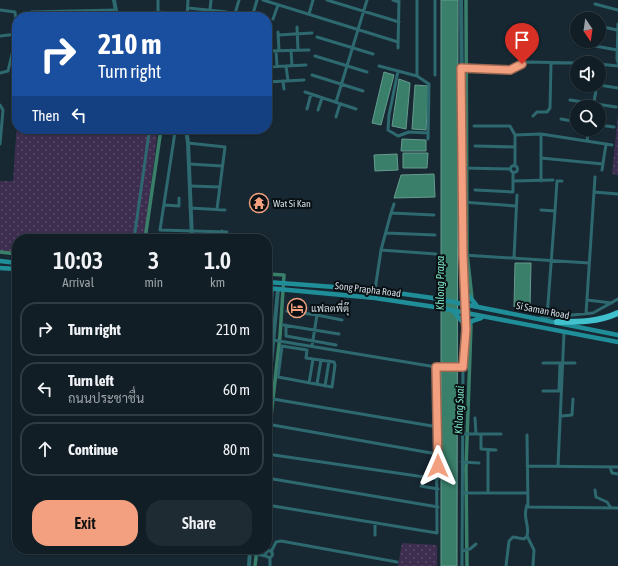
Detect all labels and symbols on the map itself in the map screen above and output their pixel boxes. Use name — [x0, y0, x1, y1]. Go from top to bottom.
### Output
north arrow — [570, 12, 606, 48]
pin — [505, 23, 539, 64]
temple icon: Wat Si Kan — [248, 192, 270, 214]
place label: Wat Si Kan — [273, 198, 311, 209]
water label: Khlong Prapa — [434, 256, 446, 310]
street label: Song Prapha Road — [334, 280, 402, 299]
hotel icon: แฟลตพี่ตุ๊ — [286, 297, 308, 319]
place label: แฟลตพี่ตุ๊ — [311, 300, 350, 316]
street label: Si Saman Road — [515, 300, 571, 321]
water label: Khlong Suai — [452, 385, 466, 434]
position arrow — [417, 445, 459, 487]

